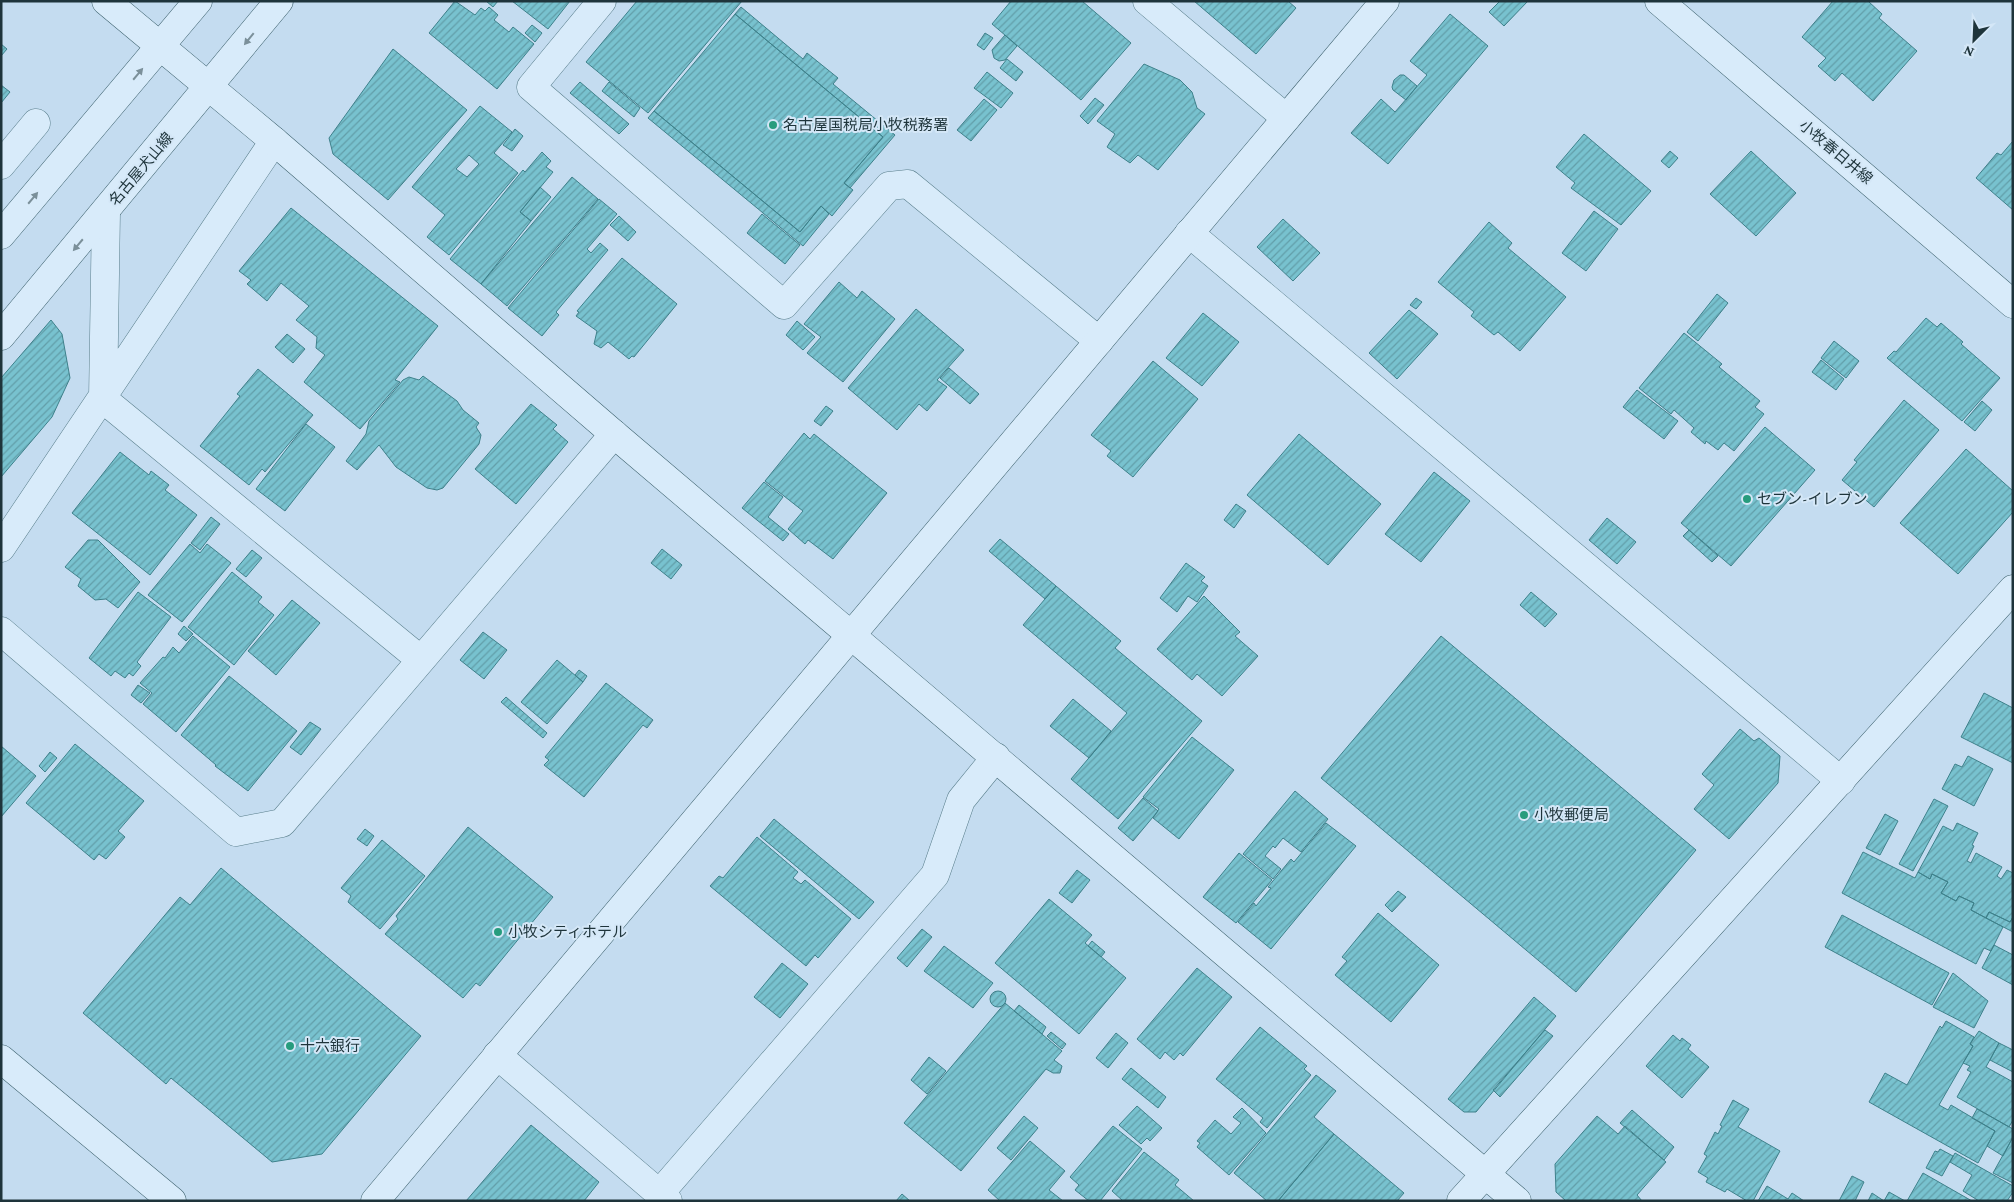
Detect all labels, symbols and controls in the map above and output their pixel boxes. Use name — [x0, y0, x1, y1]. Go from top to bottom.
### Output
north arrow — [1949, 15, 1999, 65]
one-way arrow — [243, 32, 254, 45]
text: N — [1961, 42, 1976, 61]
one-way arrow — [133, 68, 144, 81]
place label: 名古屋国税局小牧税務署 — [783, 116, 948, 133]
street label: 小牧春日井線 — [1796, 116, 1876, 187]
marker: 名古屋国税局小牧税務署 — [767, 119, 779, 131]
street label: 名古屋犬山線 — [106, 129, 176, 209]
one-way arrow — [27, 192, 38, 204]
one-way arrow — [72, 238, 83, 251]
place label: セブン-イレブン — [1757, 491, 1867, 507]
marker: セブン-イレブン — [1741, 493, 1753, 505]
place label: 小牧郵便局 — [1534, 806, 1609, 823]
marker: 小牧郵便局 — [1518, 809, 1530, 821]
place label: 小牧シティホテル — [508, 923, 627, 940]
marker: 小牧シティホテル — [492, 926, 504, 938]
place label: 十六銀行 — [300, 1038, 360, 1054]
marker: 十六銀行 — [284, 1040, 296, 1052]

